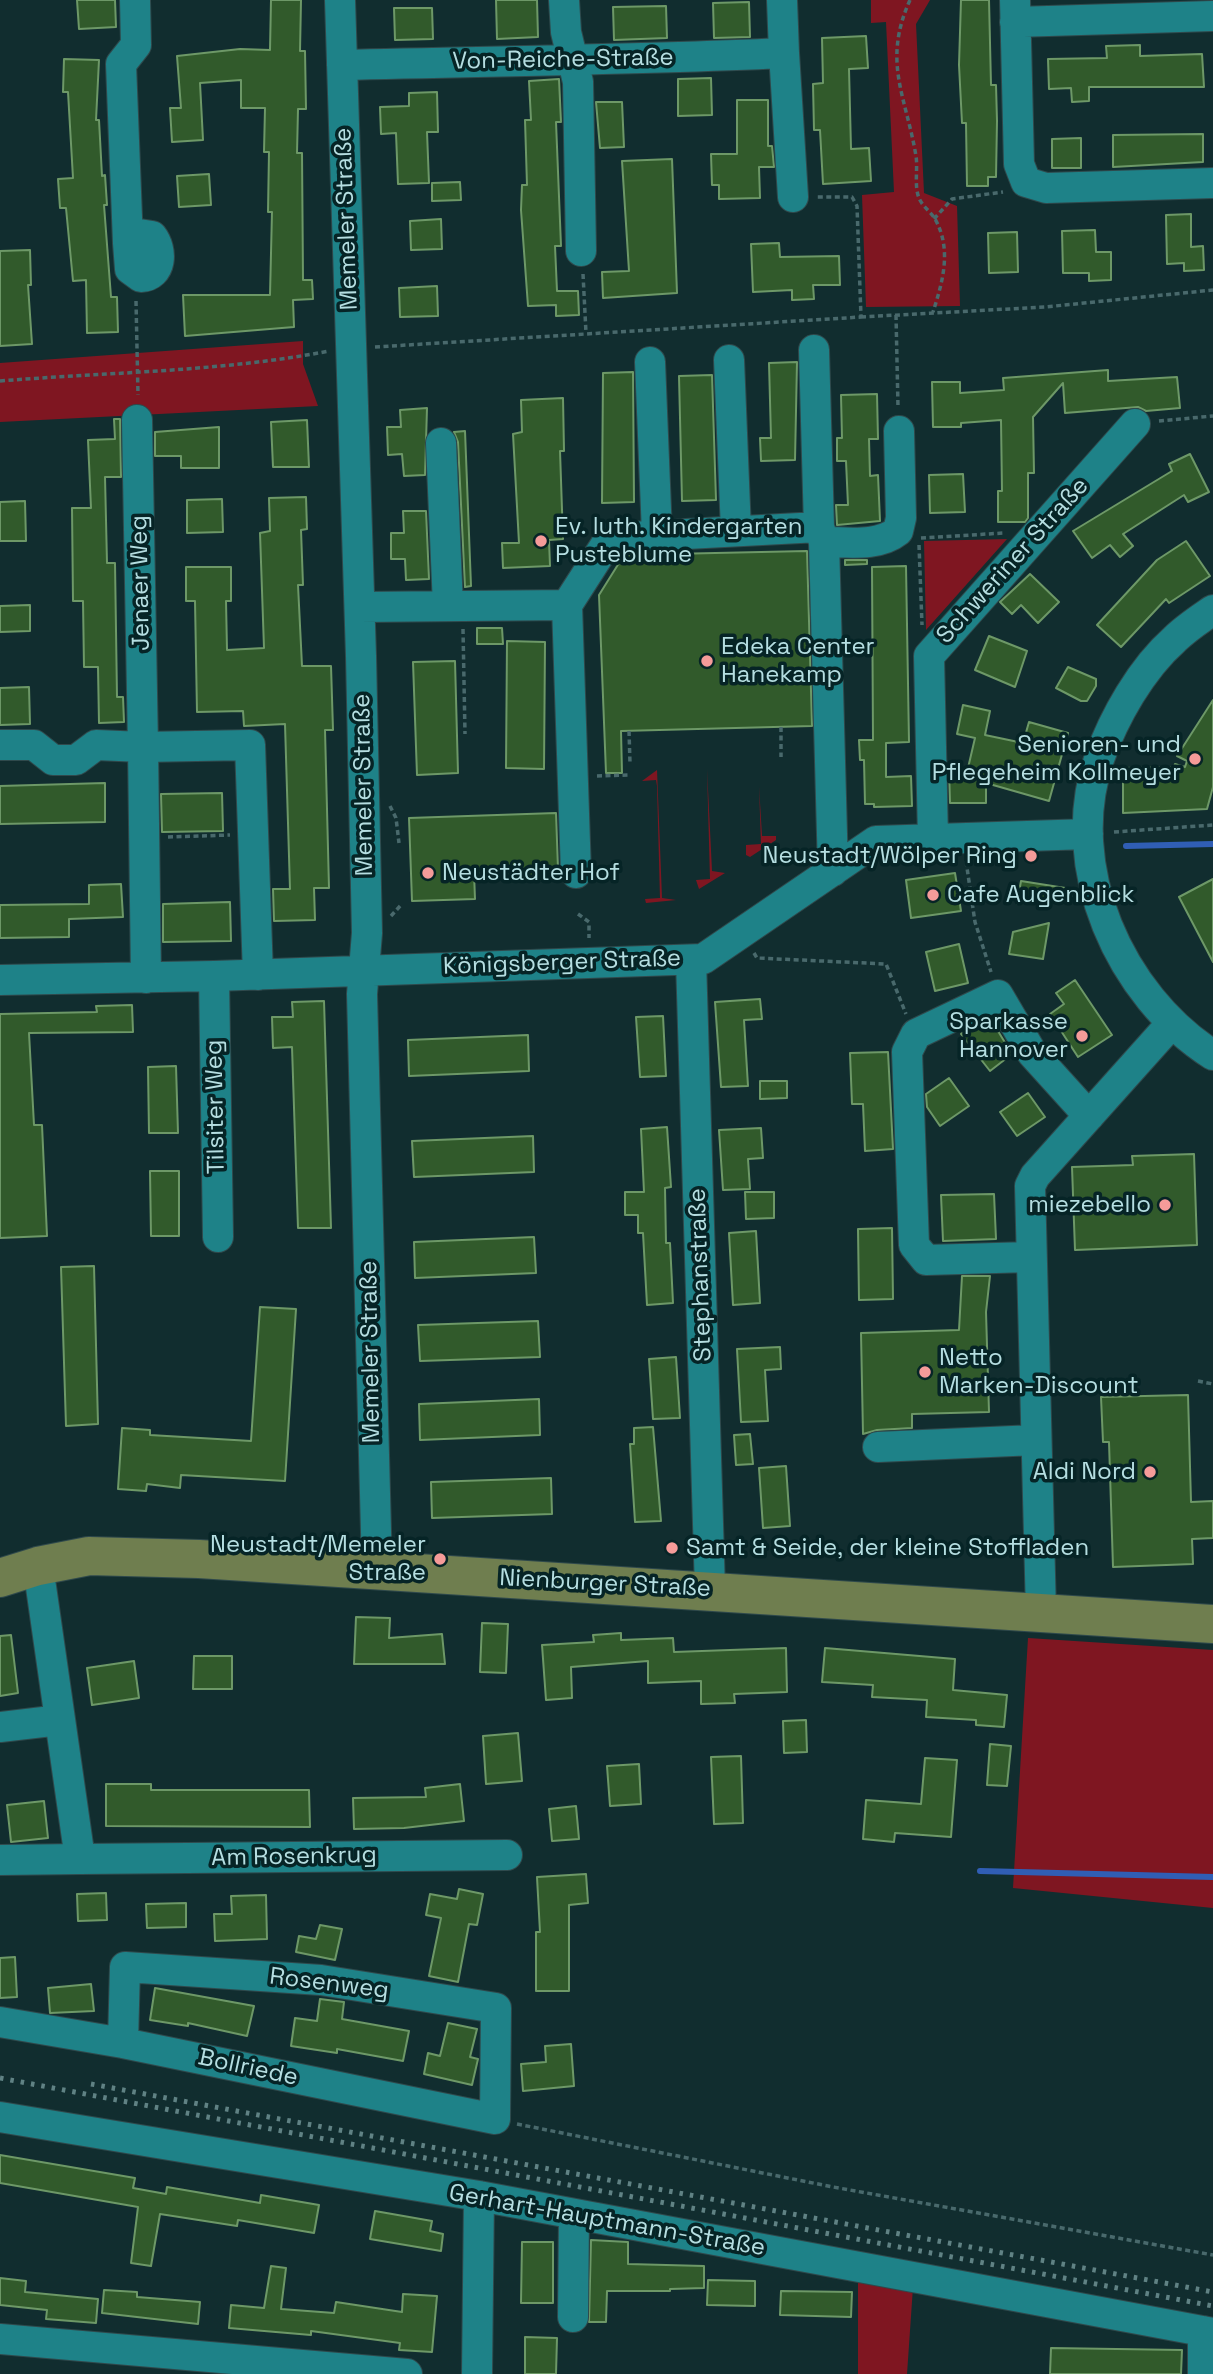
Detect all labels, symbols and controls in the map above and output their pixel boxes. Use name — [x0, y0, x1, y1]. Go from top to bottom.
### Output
street label: Von-Reiche-Straße — [452, 44, 674, 76]
street label: Memeler Straße — [329, 127, 365, 311]
street label: Schweriner Straße — [931, 472, 1095, 650]
place label: Ev. luth. Kindergarten Pusteblume — [555, 513, 803, 569]
street label: Jenaer Weg — [125, 515, 157, 651]
marker: Ev. luth. Kindergarten Pusteblume — [533, 533, 549, 549]
place label: Edeka Center Hanekamp — [721, 633, 875, 689]
marker: Edeka Center Hanekamp — [699, 653, 715, 669]
street label: Memeler Straße — [348, 693, 380, 877]
place label: Senioren- und Pflegeheim Kollmeyer — [932, 731, 1181, 787]
marker: Senioren- und Pflegeheim Kollmeyer — [1187, 751, 1203, 767]
place label: Neustadt/Wölper Ring — [763, 842, 1017, 870]
marker: Neustadt/Wölper Ring — [1023, 848, 1039, 864]
place label: Neustädter Hof — [442, 859, 620, 887]
marker: Neustädter Hof — [420, 865, 436, 881]
place label: Cafe Augenblick — [947, 881, 1134, 909]
marker: Cafe Augenblick — [925, 887, 941, 903]
street label: Königsberger Straße — [442, 944, 682, 982]
place label: Sparkasse Hannover — [949, 1008, 1068, 1064]
marker: Sparkasse Hannover — [1074, 1028, 1090, 1044]
street label: Tilsiter Weg — [200, 1040, 232, 1174]
street label: Stephanstraße — [684, 1188, 718, 1362]
place label: miezebello — [1028, 1191, 1151, 1219]
marker: miezebello — [1157, 1197, 1173, 1213]
street label: Memeler Straße — [355, 1260, 387, 1444]
place label: Netto Marken-Discount — [939, 1344, 1138, 1400]
marker: Netto Marken-Discount — [917, 1364, 933, 1380]
place label: Aldi Nord — [1033, 1458, 1136, 1486]
marker: Aldi Nord — [1142, 1464, 1158, 1480]
place label: Neustadt/Memeler Straße — [210, 1531, 426, 1587]
place label: Samt & Seide, der kleine Stoffladen — [686, 1534, 1089, 1562]
marker: Samt & Seide, der kleine Stoffladen — [664, 1540, 680, 1556]
marker: Neustadt/Memeler Straße — [432, 1551, 448, 1567]
street label: Nienburger Straße — [498, 1564, 712, 1604]
street label: Am Rosenkrug — [211, 1841, 377, 1873]
street label: Rosenweg — [268, 1962, 390, 2006]
street label: Bollriede — [195, 2043, 301, 2093]
street label: Gerhart-Hauptmann-Straße — [447, 2179, 767, 2263]

